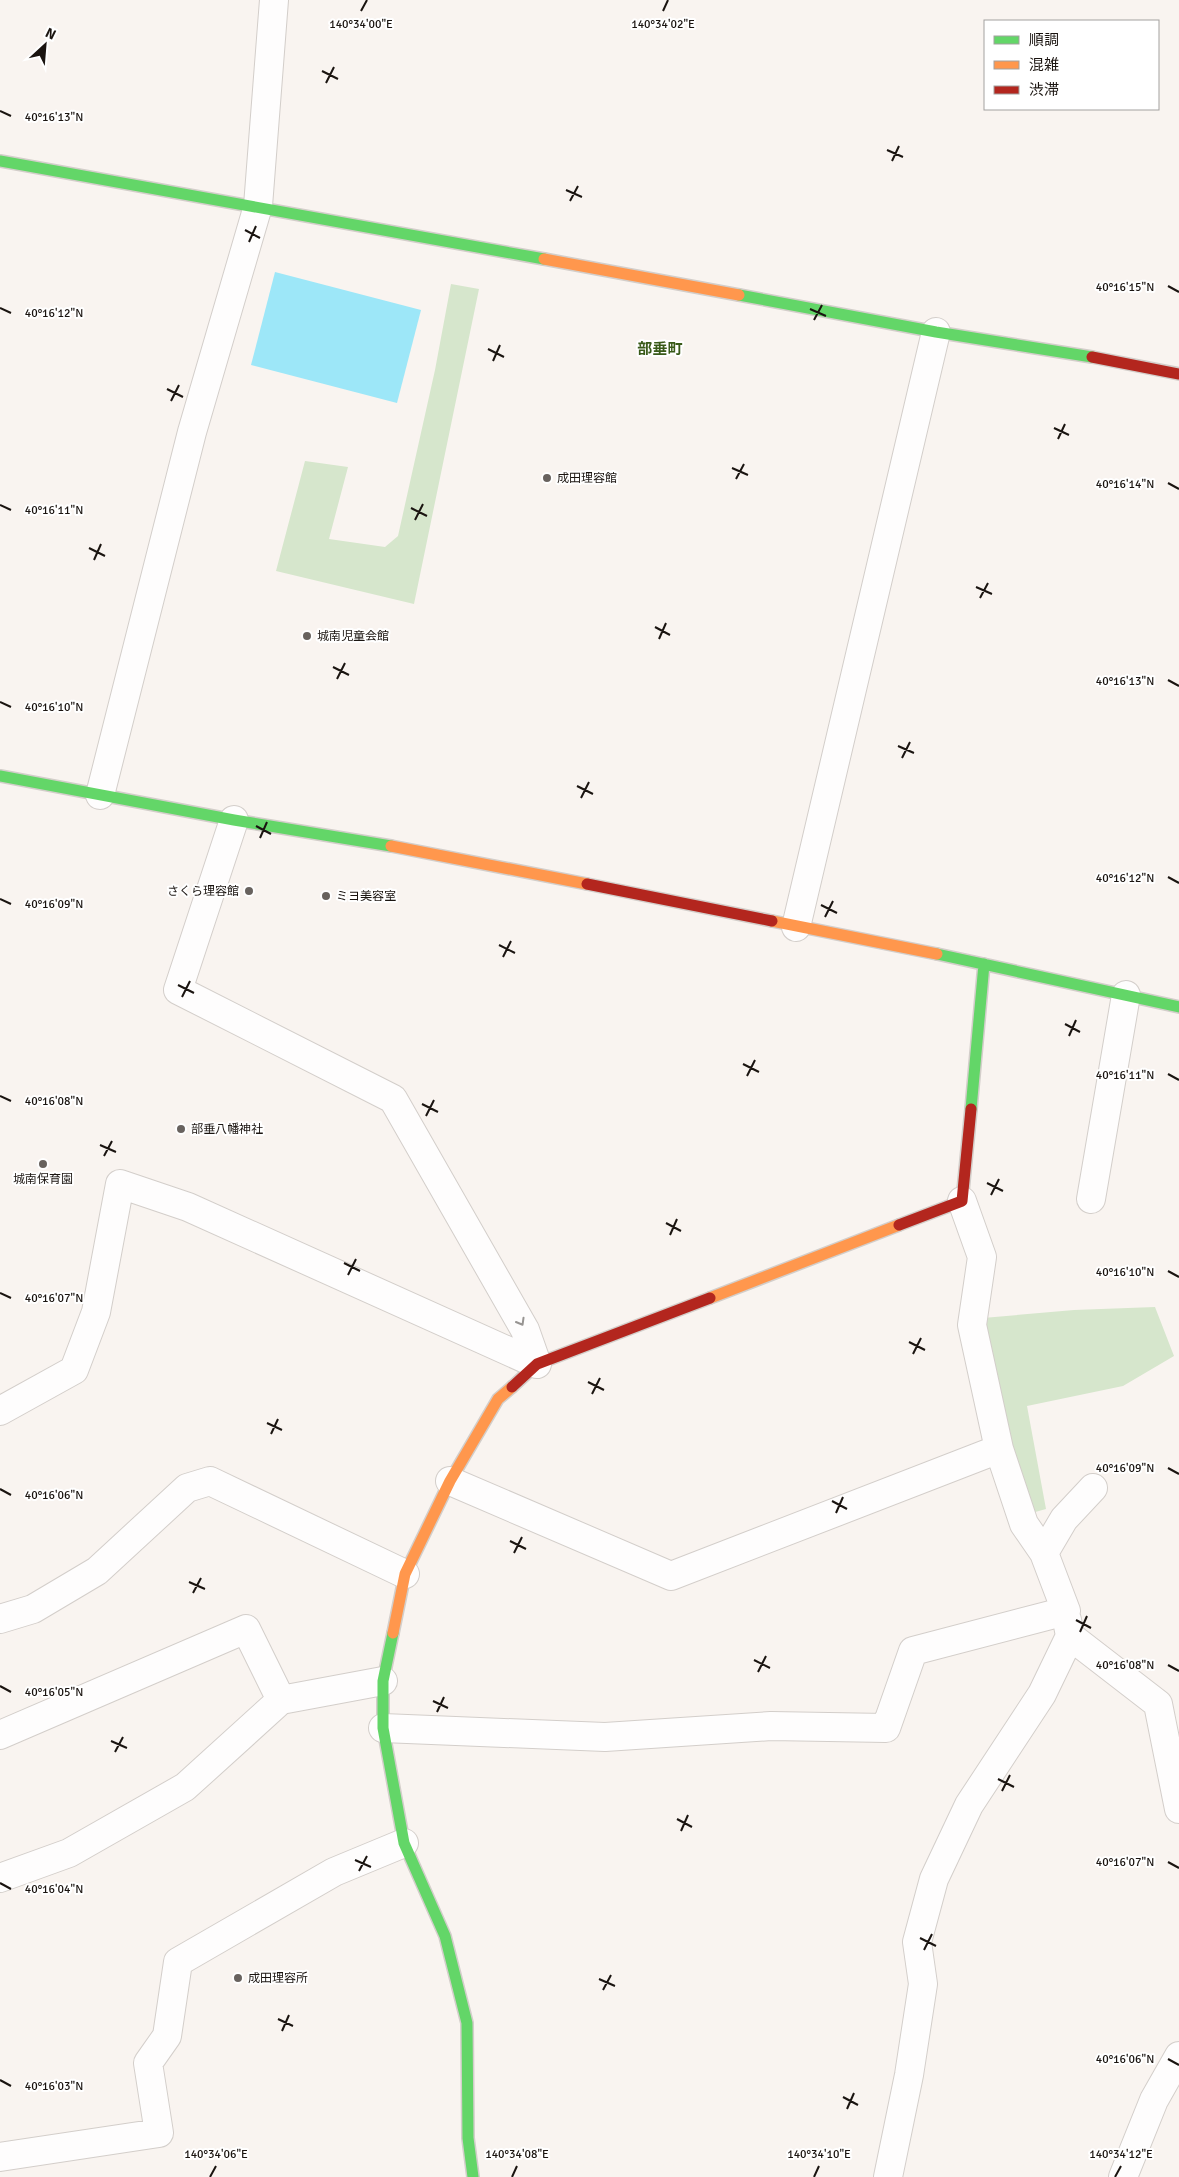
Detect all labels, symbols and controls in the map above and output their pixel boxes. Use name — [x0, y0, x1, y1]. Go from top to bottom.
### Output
text: 140°34'00"E — [329, 17, 393, 32]
text: 140°34'02"E — [631, 17, 695, 32]
north arrow — [20, 20, 70, 70]
legend — [984, 20, 1159, 110]
text: N — [42, 24, 59, 44]
text: 順調 — [1029, 31, 1059, 49]
text: 混雑 — [1029, 56, 1059, 74]
text: 渋滞 — [1029, 81, 1059, 99]
text: 40°16'13"N — [25, 110, 83, 125]
text: 40°16'15"N — [1096, 280, 1154, 295]
text: 40°16'12"N — [25, 306, 83, 321]
district label: 部垂町 — [637, 340, 683, 358]
place label: 成田理容館 — [557, 471, 617, 486]
marker: 成田理容館 — [541, 472, 553, 484]
text: 40°16'14"N — [1096, 477, 1154, 492]
text: 40°16'11"N — [25, 503, 83, 518]
place label: 城南児童会館 — [317, 629, 389, 644]
marker: 城南児童会館 — [301, 630, 313, 642]
text: 40°16'13"N — [1096, 674, 1154, 689]
text: 40°16'10"N — [25, 700, 83, 715]
text: 40°16'12"N — [1096, 871, 1154, 886]
place label: さくら理容館 — [167, 884, 239, 899]
marker: さくら理容館 — [243, 885, 255, 897]
place label: ミヨ美容室 — [336, 889, 396, 904]
marker: ミヨ美容室 — [320, 890, 332, 902]
text: 40°16'09"N — [25, 897, 83, 912]
text: 40°16'11"N — [1096, 1068, 1154, 1083]
text: 40°16'08"N — [25, 1094, 83, 1109]
place label: 部垂八幡神社 — [191, 1122, 263, 1137]
marker: 部垂八幡神社 — [175, 1123, 187, 1135]
marker: 城南保育園 — [37, 1158, 49, 1170]
place label: 城南保育園 — [13, 1172, 73, 1187]
text: 40°16'10"N — [1096, 1265, 1154, 1280]
text: 40°16'07"N — [25, 1291, 83, 1306]
one-way arrow — [514, 1317, 524, 1326]
text: 40°16'09"N — [1096, 1461, 1154, 1476]
text: 40°16'06"N — [25, 1488, 83, 1503]
text: 40°16'08"N — [1096, 1658, 1154, 1673]
text: 40°16'05"N — [25, 1685, 83, 1700]
text: 40°16'07"N — [1096, 1855, 1154, 1870]
text: 40°16'04"N — [25, 1882, 83, 1897]
place label: 成田理容所 — [248, 1971, 308, 1986]
marker: 成田理容所 — [232, 1972, 244, 1984]
text: 40°16'06"N — [1096, 2052, 1154, 2067]
text: 40°16'03"N — [25, 2079, 83, 2094]
text: 140°34'06"E — [184, 2147, 248, 2162]
text: 140°34'08"E — [485, 2147, 549, 2162]
text: 140°34'10"E — [787, 2147, 851, 2162]
text: 140°34'12"E — [1089, 2147, 1153, 2162]

